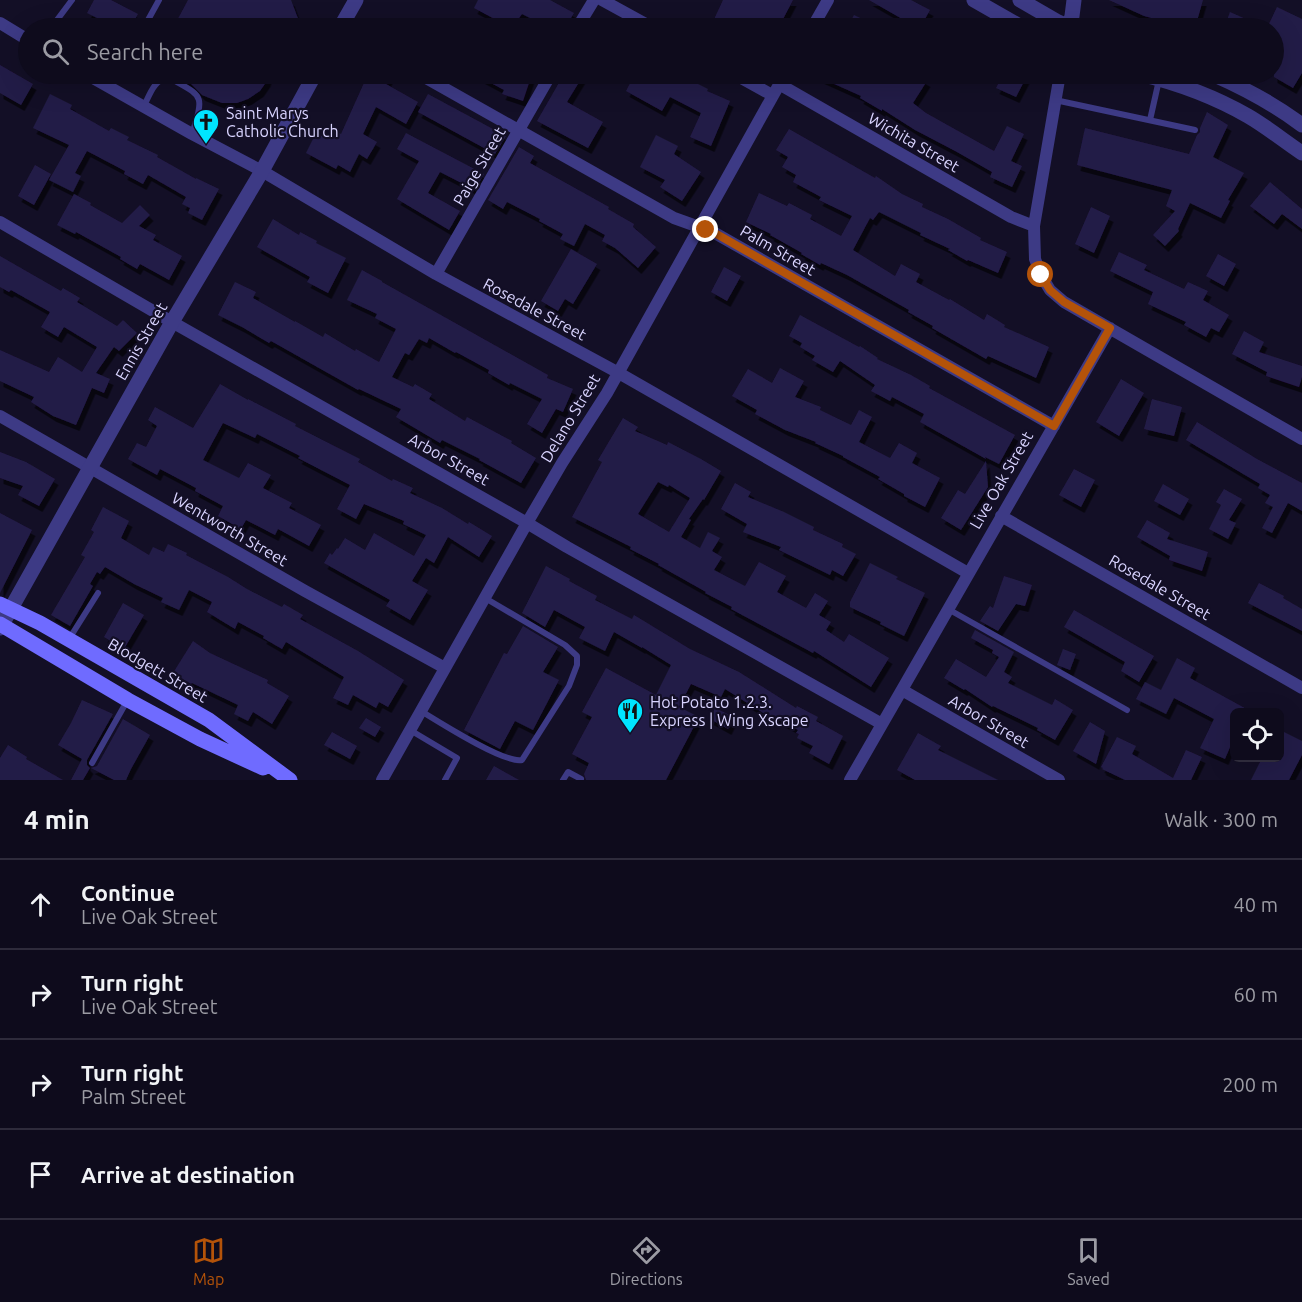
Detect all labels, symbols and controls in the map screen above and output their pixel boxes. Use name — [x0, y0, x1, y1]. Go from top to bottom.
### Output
search box — [18, 18, 1284, 84]
icon: search — [39, 35, 72, 68]
text: Search here — [87, 39, 203, 64]
place label: Saint Marys Catholic Church — [226, 104, 339, 140]
church icon: Saint Marys Catholic Church — [191, 107, 221, 145]
street label: Wichita Street — [865, 109, 963, 176]
street label: Paige Street — [449, 123, 509, 209]
route end — [692, 216, 718, 242]
street label: Palm Street — [737, 221, 819, 279]
route start — [1027, 261, 1053, 287]
street label: Rosedale Street — [480, 274, 590, 344]
street label: Ennis Street — [112, 298, 171, 383]
street label: Delano Street — [537, 370, 604, 465]
street label: Live Oak Street — [966, 428, 1036, 532]
street label: Arbor Street — [405, 429, 493, 489]
street label: Wentworth Street — [169, 489, 292, 570]
street label: Rosedale Street — [1106, 551, 1214, 624]
street label: Blodgett Street — [105, 634, 212, 706]
street label: Arbor Street — [946, 691, 1033, 752]
place label: Hot Potato 1.2.3. Express | Wing Xscape — [650, 693, 809, 729]
restaurant icon: Hot Potato 1.2.3. Express | Wing Xscape — [615, 696, 645, 734]
map controls — [1230, 708, 1284, 762]
button: locate — [1230, 708, 1284, 762]
text: 4 min — [24, 805, 90, 834]
text: Walk · 300 m — [1165, 808, 1278, 831]
text: Continue — [81, 880, 175, 905]
icon: ahead — [24, 888, 57, 921]
text: 40 m — [1234, 893, 1278, 916]
text: Live Oak Street — [81, 905, 218, 928]
text: Turn right — [81, 970, 183, 995]
icon: right — [24, 978, 57, 1011]
text: 60 m — [1234, 983, 1278, 1006]
text: Live Oak Street — [81, 995, 218, 1018]
text: Turn right — [81, 1060, 183, 1085]
icon: right — [24, 1068, 57, 1101]
text: 200 m — [1222, 1073, 1278, 1096]
text: Palm Street — [81, 1085, 186, 1108]
icon: arrive — [24, 1158, 57, 1191]
text: Arrive at destination — [81, 1162, 295, 1187]
tab: Map — [192, 1234, 225, 1288]
tab: Directions — [610, 1234, 683, 1288]
tab: Saved — [1067, 1234, 1110, 1288]

